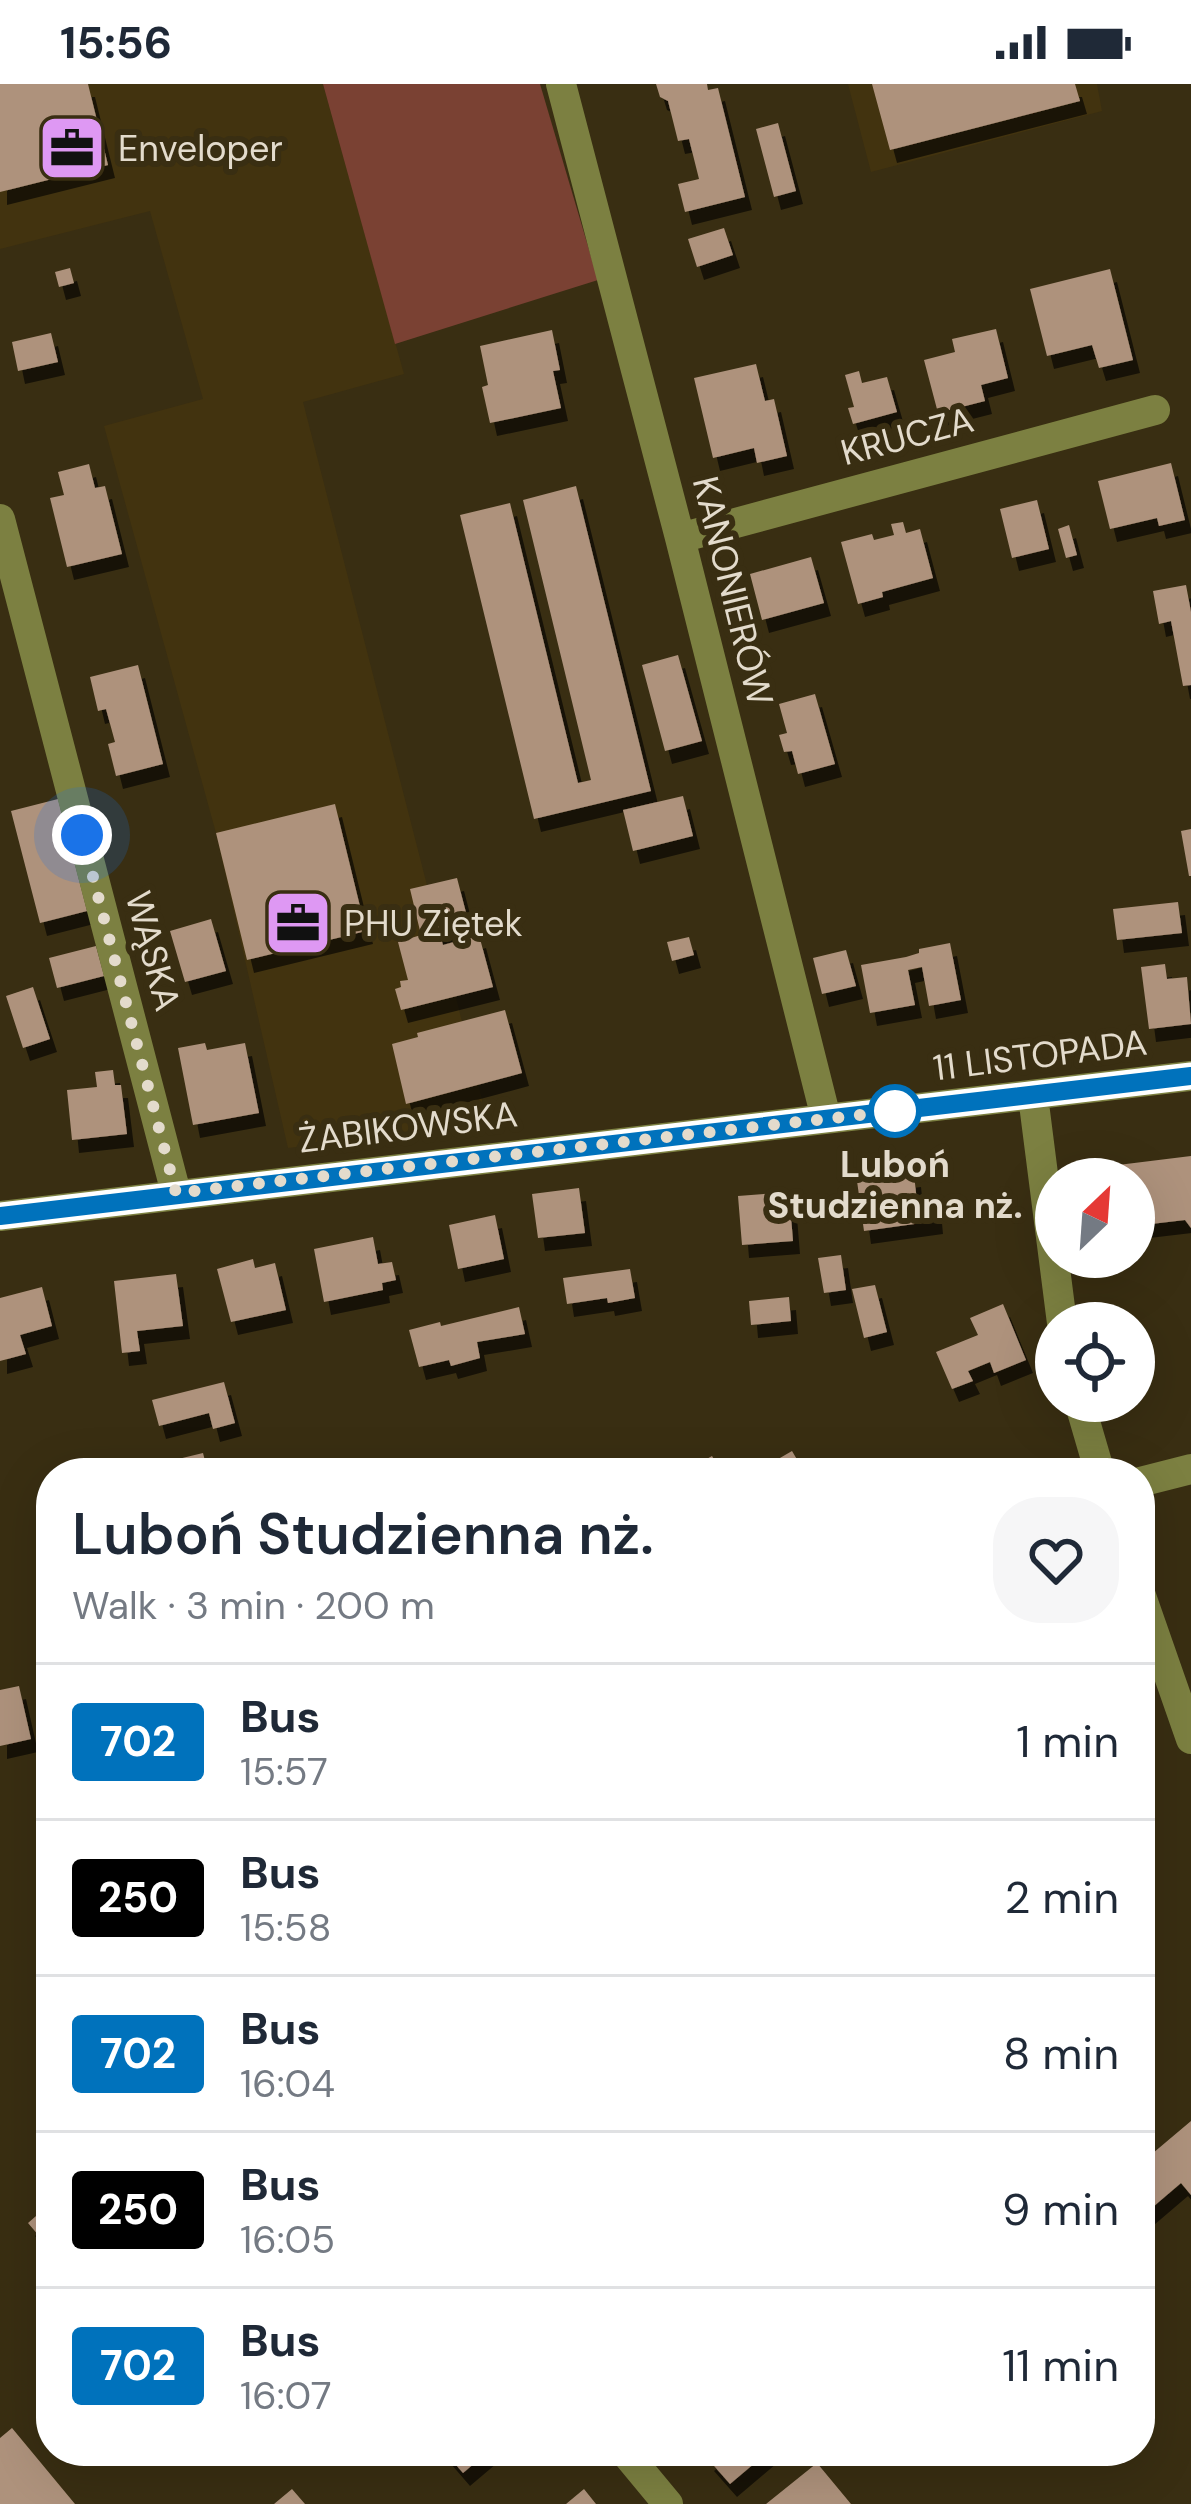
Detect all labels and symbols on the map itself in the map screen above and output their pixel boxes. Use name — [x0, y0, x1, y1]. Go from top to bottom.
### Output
office icon: Enveloper — [37, 113, 107, 183]
place label: Enveloper — [118, 125, 283, 172]
street label: KRUCZA — [836, 396, 978, 476]
street label: KANONIERÓW — [682, 472, 784, 710]
your location — [52, 805, 112, 865]
street label: WĄSKA — [115, 886, 191, 1016]
office icon: PHU Ziętek — [263, 888, 333, 958]
place label: PHU Ziętek — [344, 900, 523, 947]
street label: 11 LISTOPADA — [930, 1019, 1150, 1091]
marker: Luboń Studzienna nż. — [870, 1086, 920, 1136]
street label: ŻABIKOWSKA — [296, 1090, 520, 1164]
place label: Luboń Studzienna nż. — [767, 1141, 1023, 1229]
north arrow — [1035, 1158, 1155, 1278]

